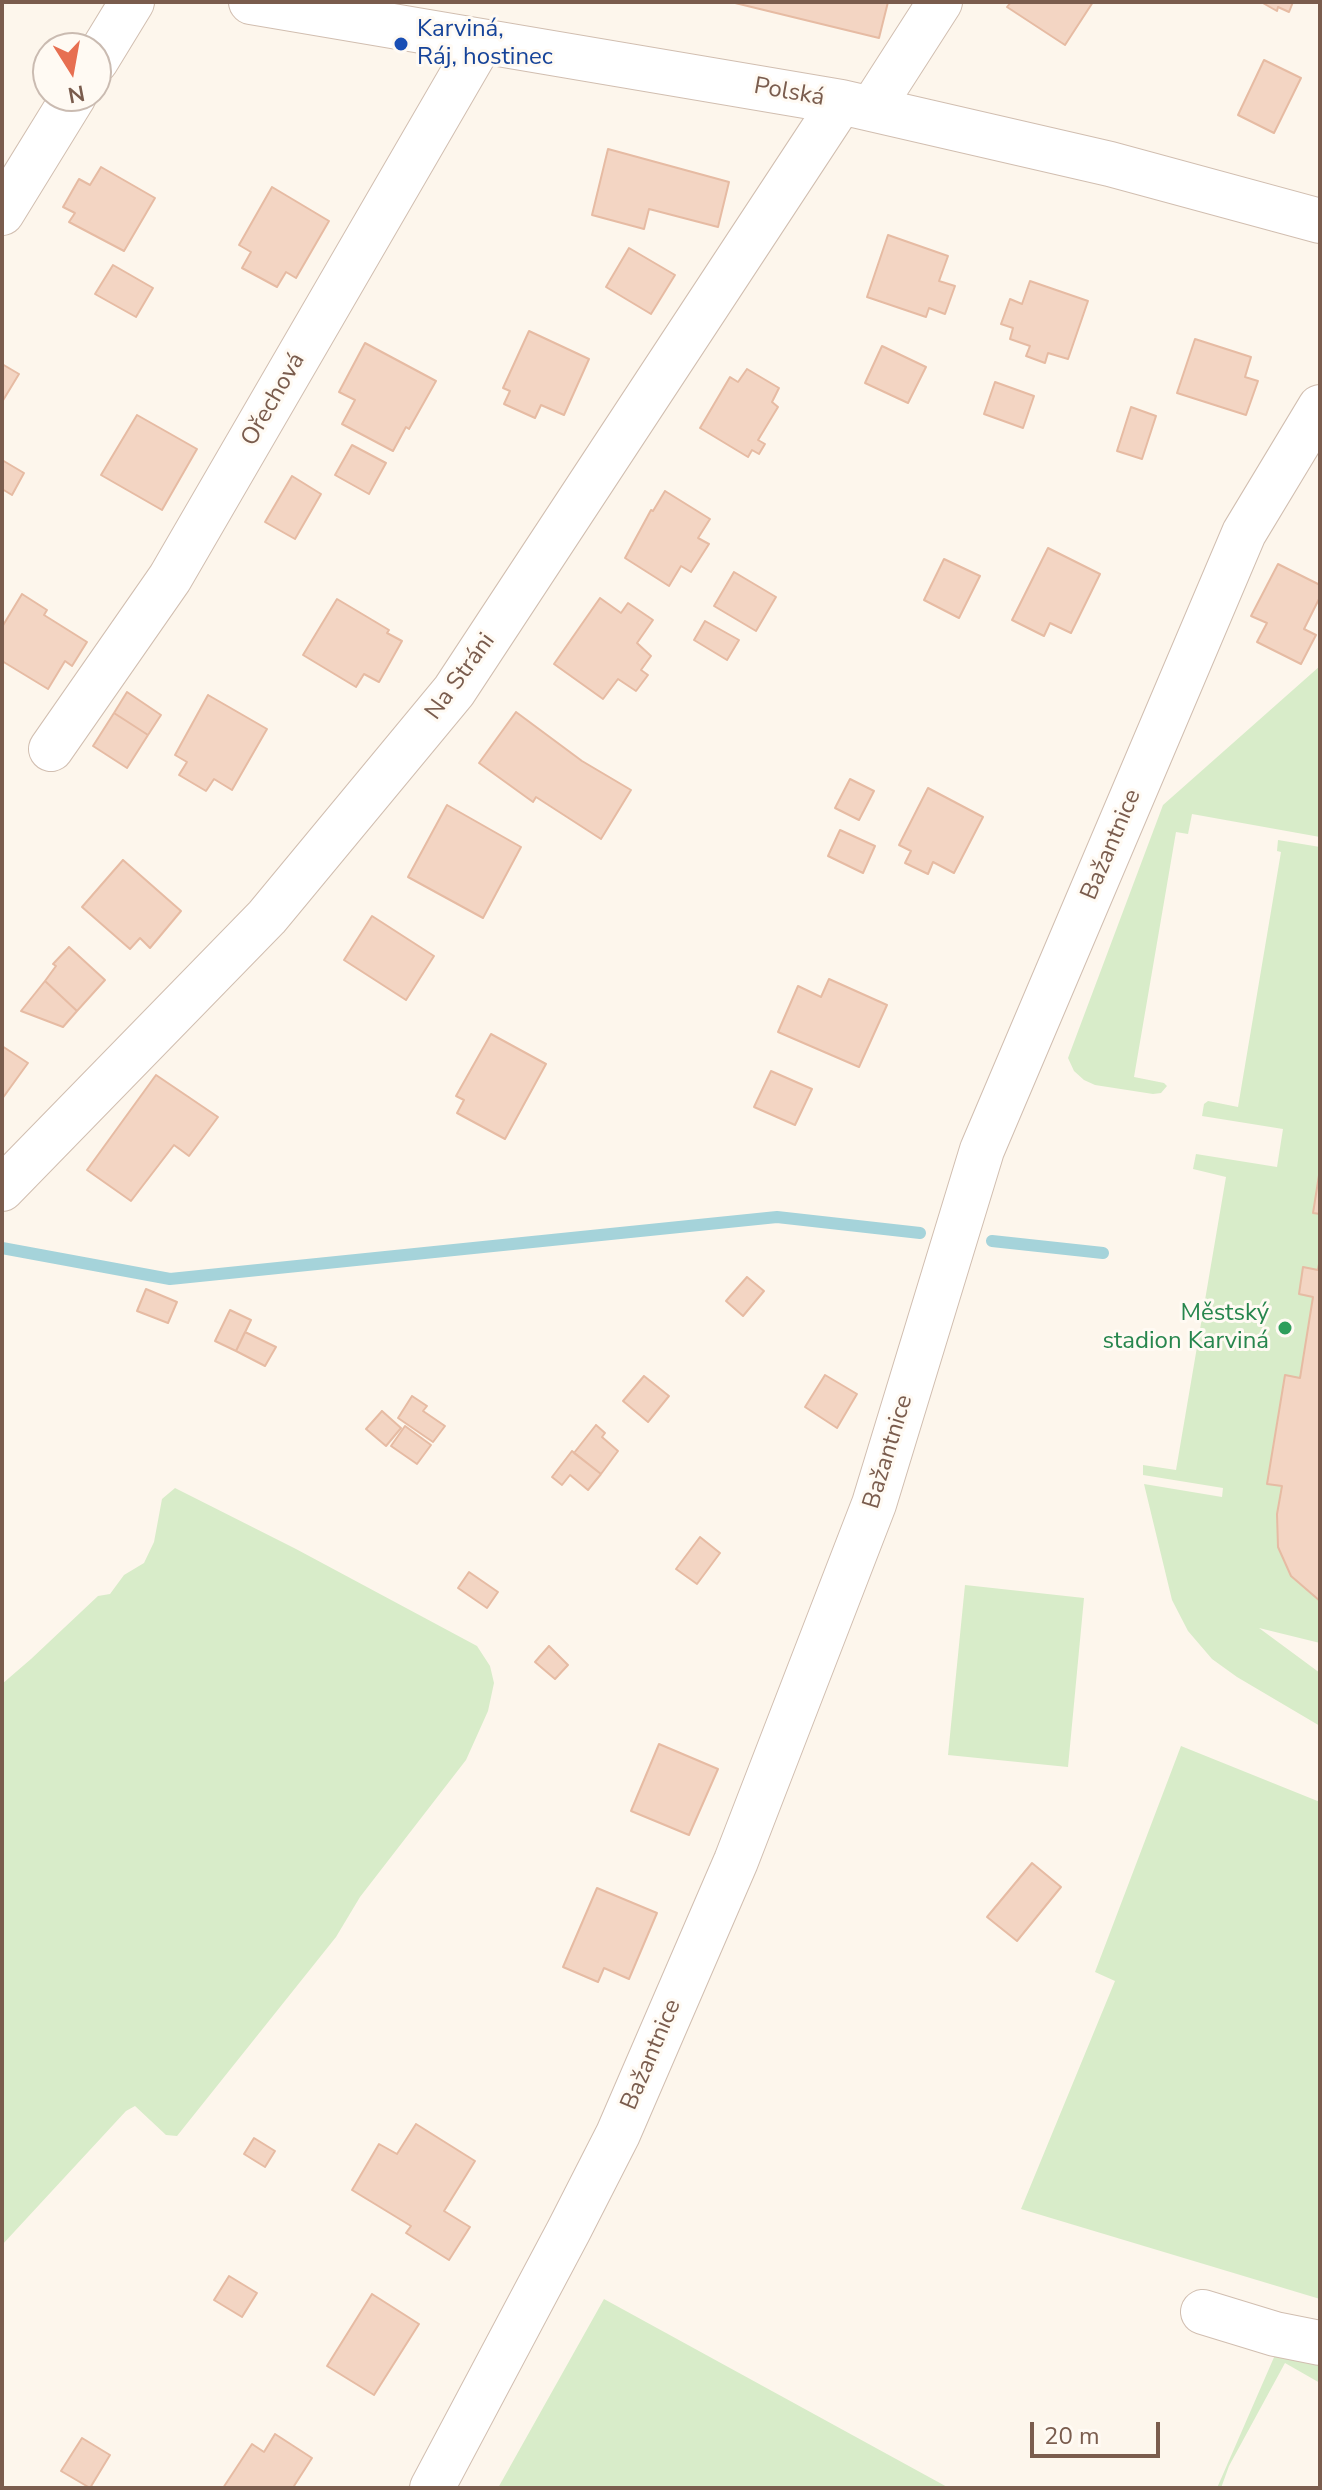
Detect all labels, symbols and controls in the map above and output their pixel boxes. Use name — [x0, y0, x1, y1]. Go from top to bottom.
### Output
place label: Karviná, Ráj, hostinec — [417, 16, 553, 72]
north arrow — [32, 32, 112, 112]
marker: Karviná, Ráj, hostinec — [392, 35, 410, 53]
street label: Polská — [751, 73, 827, 113]
text: N — [65, 77, 87, 110]
street label: Ořechová — [236, 348, 312, 452]
street label: Na Stráni — [420, 628, 502, 726]
street label: Bažantnice — [1076, 785, 1148, 905]
place label: Městský stadion Karviná — [1102, 1300, 1269, 1356]
marker: Městský stadion Karviná — [1276, 1319, 1294, 1337]
street label: Bažantnice — [858, 1392, 920, 1512]
street label: Bažantnice — [616, 1995, 688, 2115]
scale bar — [1034, 2406, 1164, 2456]
text: 20 m — [1044, 2420, 1100, 2452]

